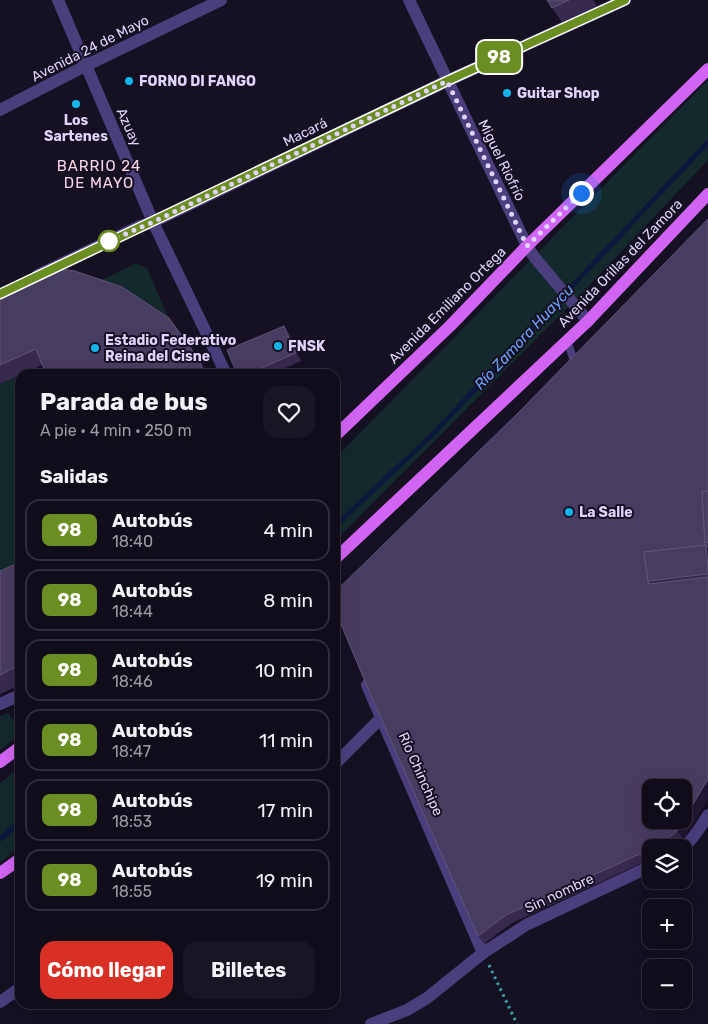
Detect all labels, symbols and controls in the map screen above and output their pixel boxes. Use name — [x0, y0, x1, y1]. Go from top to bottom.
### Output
street label: Avenida 24 de Mayo — [29, 11, 152, 85]
line badge: 98 — [476, 41, 522, 73]
text: 98 — [487, 46, 511, 68]
place label: FORNO DI FANGO — [139, 73, 256, 90]
marker: FORNO DI FANGO — [123, 75, 135, 87]
place label: Guitar Shop — [517, 85, 600, 102]
marker: Guitar Shop — [501, 87, 513, 99]
marker: Los Sartenes — [70, 98, 82, 110]
street label: Azuay — [113, 105, 145, 149]
place label: Los Sartenes — [44, 112, 108, 145]
street label: Macará — [280, 114, 330, 150]
street label: Miguel Riofrío — [474, 117, 529, 204]
district label: BARRIO 24 DE MAYO — [57, 157, 141, 192]
your location — [569, 181, 594, 206]
street label: Avenida Orillas del Zamora — [555, 196, 686, 331]
unlabelled marker — [98, 230, 120, 252]
street label: Avenida Emiliano Ortega — [385, 243, 509, 367]
water label: Río Zamora Huaycu — [470, 281, 578, 393]
place label: Estadio Federativo Reina del Cisne — [105, 332, 236, 365]
place label: FNSK — [288, 338, 326, 355]
marker: FNSK — [272, 340, 284, 352]
marker: Estadio Federativo Reina del Cisne — [89, 342, 101, 354]
button: heart — [263, 386, 315, 438]
text: Parada de bus — [40, 388, 208, 416]
text: A pie · 4 min · 250 m — [40, 421, 192, 440]
text: Salidas — [40, 465, 108, 488]
place label: La Salle — [579, 504, 632, 521]
marker: La Salle — [563, 506, 575, 518]
text: Autobús — [112, 509, 193, 532]
text: 98 — [58, 519, 81, 541]
text: 4 min — [264, 519, 313, 542]
text: 18:40 — [112, 532, 153, 551]
text: Autobús — [112, 579, 193, 602]
text: 98 — [58, 589, 81, 611]
text: 8 min — [263, 589, 313, 612]
text: 18:44 — [112, 602, 153, 621]
text: Autobús — [112, 649, 193, 672]
text: 98 — [58, 659, 81, 681]
text: 10 min — [255, 659, 313, 682]
text: 18:46 — [112, 672, 153, 691]
text: Autobús — [112, 719, 193, 742]
text: 98 — [58, 729, 81, 751]
text: 11 min — [259, 729, 313, 752]
street label: Río Chinchipe — [395, 730, 447, 819]
text: 18:47 — [112, 742, 151, 761]
map controls — [642, 779, 692, 1009]
button: locate — [642, 779, 692, 829]
text: Autobús — [112, 789, 193, 812]
text: 98 — [58, 799, 81, 821]
text: 17 min — [257, 799, 313, 822]
text: 18:53 — [112, 812, 152, 831]
button: layers — [642, 839, 692, 889]
text: Autobús — [112, 859, 193, 882]
text: 98 — [58, 869, 81, 891]
text: 19 min — [256, 869, 313, 892]
street label: Sin nombre — [522, 870, 597, 917]
text: 18:55 — [112, 882, 152, 901]
button: + — [642, 899, 692, 949]
button: Cómo llegar — [40, 941, 173, 999]
button: Billetes — [183, 941, 315, 999]
button: − — [642, 959, 692, 1009]

